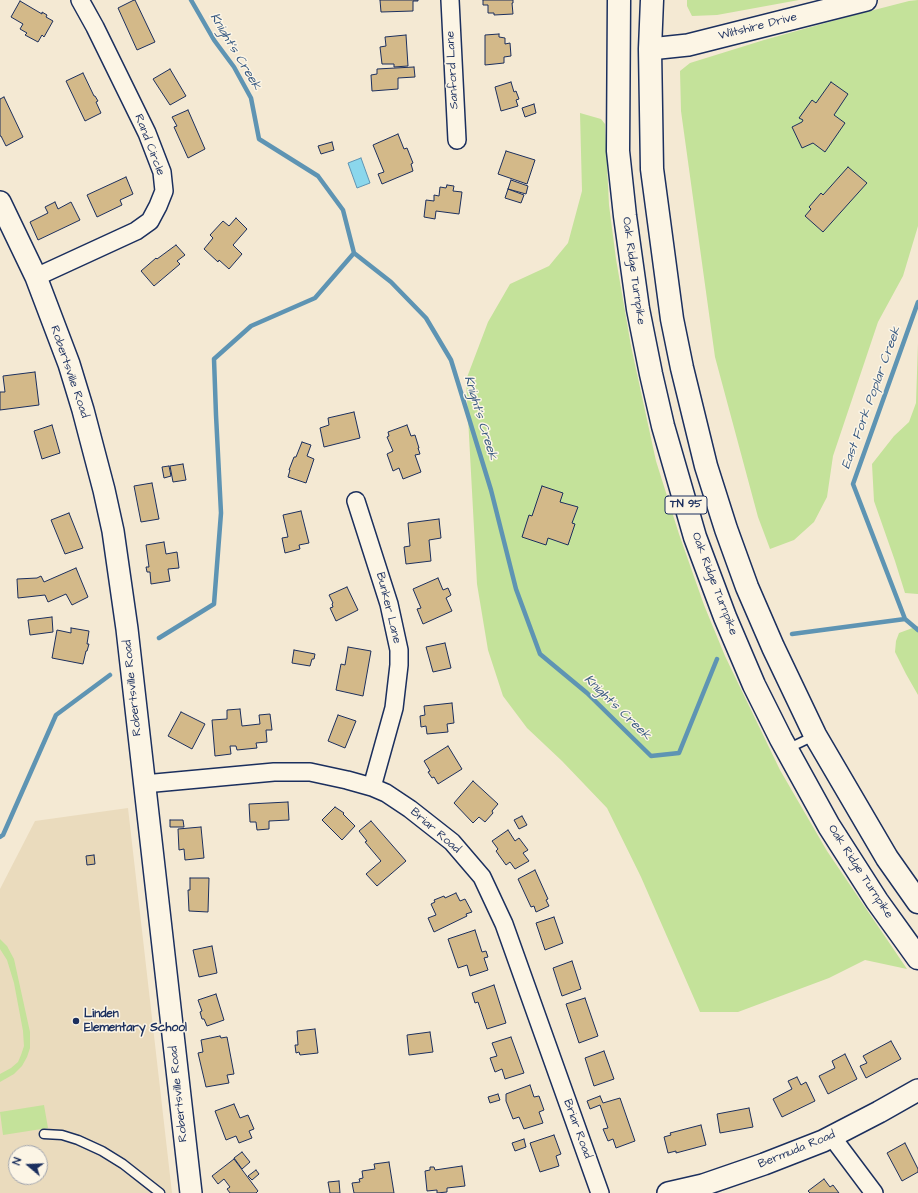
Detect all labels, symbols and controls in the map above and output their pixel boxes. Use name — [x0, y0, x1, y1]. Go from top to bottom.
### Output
street label: Wiltshire Drive — [717, 10, 799, 44]
water label: Knight's Creek — [206, 11, 264, 93]
street label: Sanford Lane — [444, 31, 462, 109]
street label: Rand Circle — [131, 112, 167, 178]
street label: Oak Ridge Turnpike — [618, 216, 648, 326]
street label: Robertsville Road — [46, 324, 92, 420]
water label: East Fork Poplar Creek — [839, 325, 905, 471]
water label: Knight's Creek — [460, 374, 500, 462]
road number: TN 95 — [665, 496, 707, 514]
street label: Oak Ridge Turnpike — [688, 531, 740, 637]
street label: Bunker Lane — [372, 571, 404, 645]
street label: Robertsville Road — [121, 639, 145, 737]
water label: Knight's Creek — [580, 672, 654, 744]
street label: Briar Road — [407, 805, 463, 857]
street label: Oak Ridge Turnpike — [824, 822, 896, 922]
place label: Linden Elementary School — [84, 1007, 187, 1035]
marker: Linden Elementary School — [71, 1016, 81, 1026]
street label: Robertsville Road — [167, 1045, 191, 1143]
street label: Briar Road — [560, 1097, 594, 1161]
street label: Bermuda Road — [756, 1128, 838, 1172]
north arrow — [8, 1145, 48, 1185]
text: N — [9, 1156, 25, 1167]

